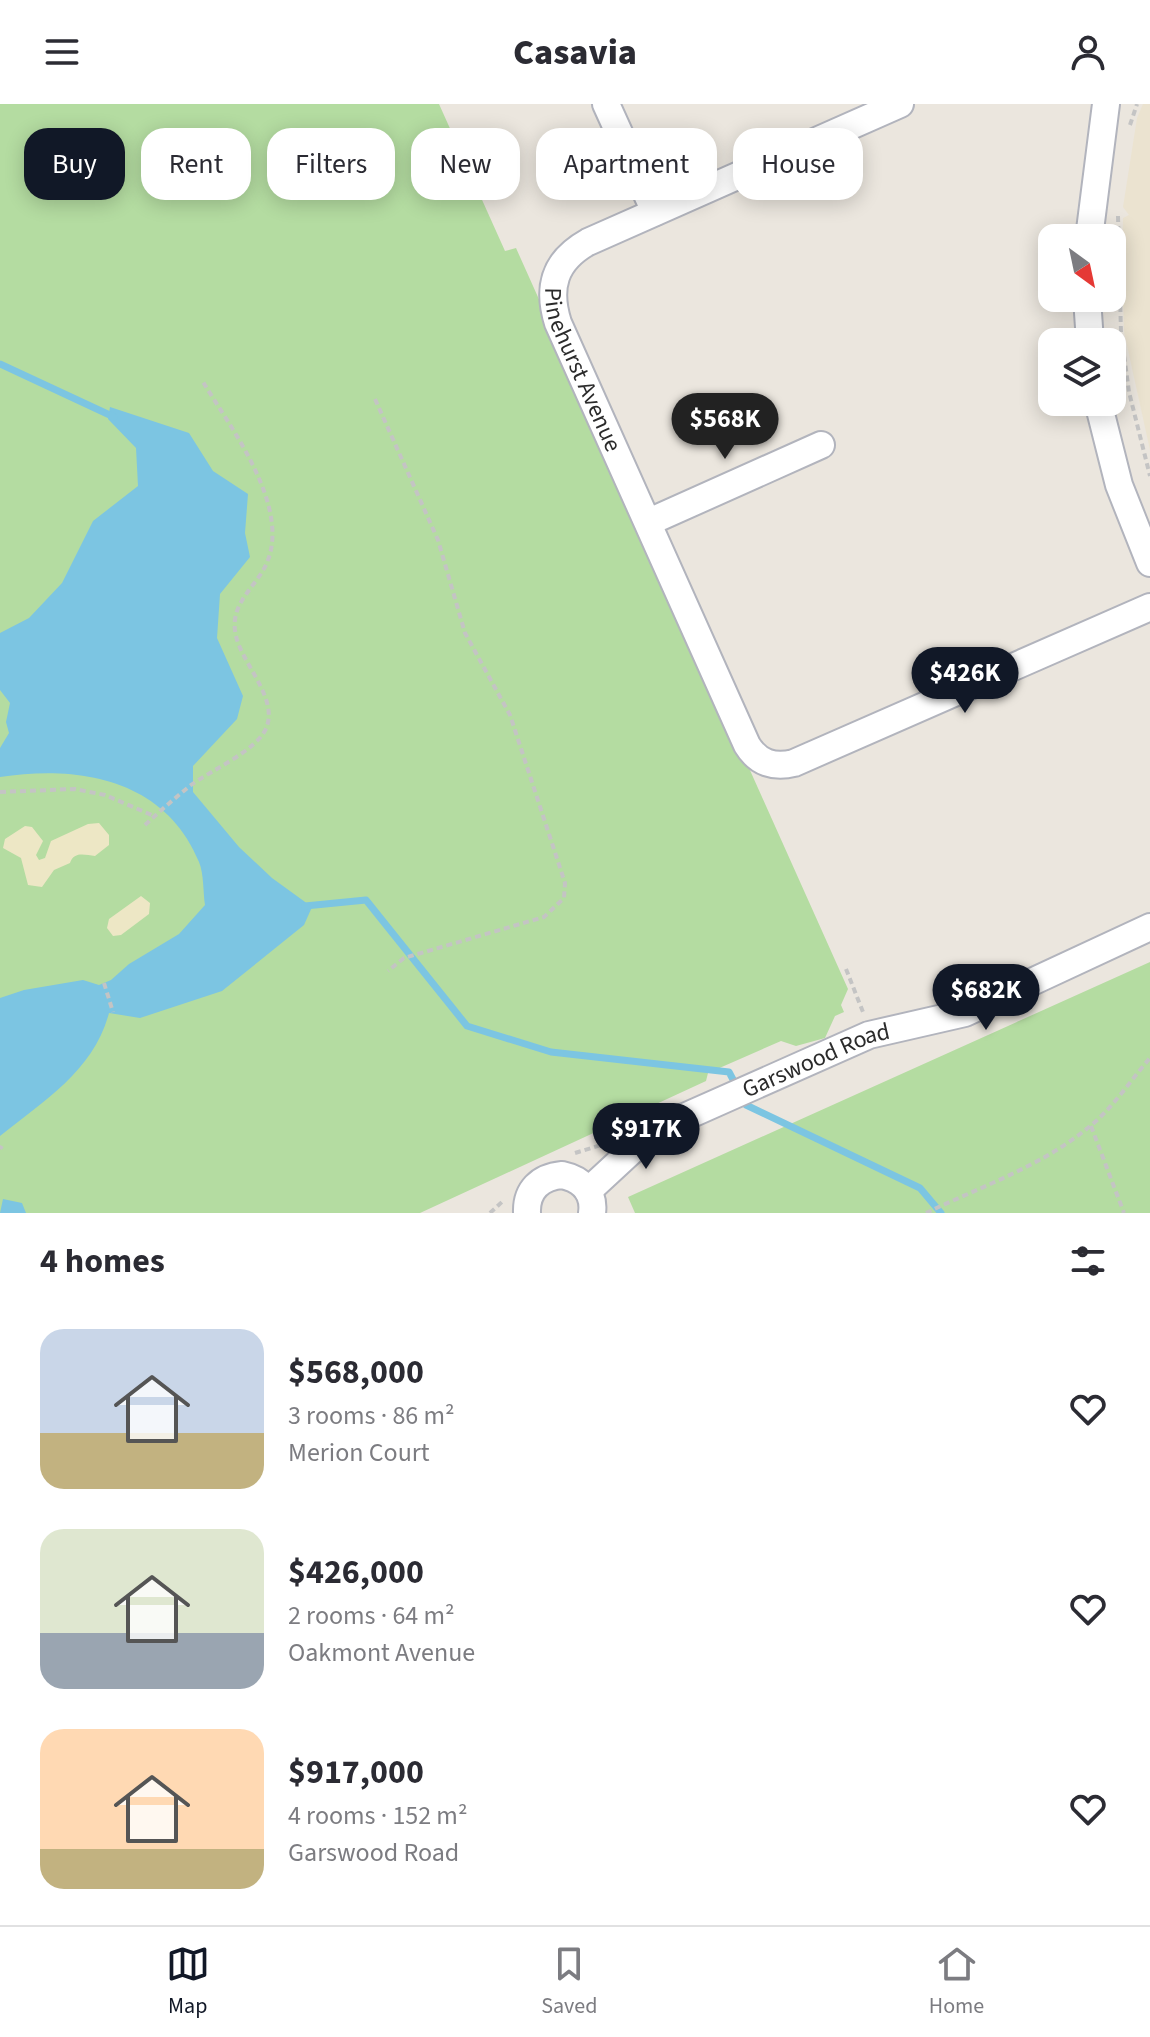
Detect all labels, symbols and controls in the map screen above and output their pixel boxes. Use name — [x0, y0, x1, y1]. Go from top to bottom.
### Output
text: Casavia — [513, 27, 637, 78]
icon: menu — [40, 30, 84, 74]
icon: person — [1066, 30, 1110, 74]
chip: Buy — [24, 128, 125, 200]
chip: Rent — [141, 128, 251, 200]
chip: Filters — [267, 128, 395, 200]
chip: New — [411, 128, 520, 200]
chip: Apartment — [536, 128, 717, 200]
chip: House — [733, 128, 863, 200]
north arrow — [1038, 224, 1126, 312]
map controls — [1038, 224, 1126, 416]
street label: Pinehurst Avenue — [535, 287, 630, 457]
button: layers — [1038, 328, 1126, 416]
pin: $568K — [669, 393, 781, 461]
text: $568K — [690, 400, 760, 437]
pin: $426K — [909, 647, 1021, 715]
text: $426K — [930, 654, 1000, 691]
pin: $682K — [930, 964, 1042, 1032]
text: $682K — [951, 971, 1021, 1008]
street label: Garswood Road — [737, 1014, 893, 1107]
pin: $917K — [590, 1103, 702, 1171]
text: $917K — [611, 1110, 681, 1147]
text: 4 homes — [40, 1237, 165, 1286]
icon: filters — [1066, 1239, 1110, 1283]
text: $568,000 — [288, 1348, 424, 1397]
icon: home — [104, 1361, 200, 1457]
icon: heart — [1066, 1387, 1110, 1431]
text: 3 rooms · 86 m² — [288, 1397, 455, 1434]
text: Merion Court — [288, 1434, 430, 1471]
text: $426,000 — [288, 1548, 424, 1597]
icon: home — [104, 1561, 200, 1657]
icon: heart — [1066, 1587, 1110, 1631]
text: 2 rooms · 64 m² — [288, 1597, 455, 1634]
text: Oakmont Avenue — [288, 1634, 475, 1671]
text: $917,000 — [288, 1748, 424, 1797]
icon: home — [104, 1761, 200, 1857]
icon: heart — [1066, 1787, 1110, 1831]
text: 4 rooms · 152 m² — [288, 1797, 467, 1834]
text: Garswood Road — [288, 1834, 459, 1871]
tab: Map — [166, 1942, 210, 2022]
tab: Saved — [541, 1942, 597, 2022]
tab: Home — [929, 1942, 984, 2022]

